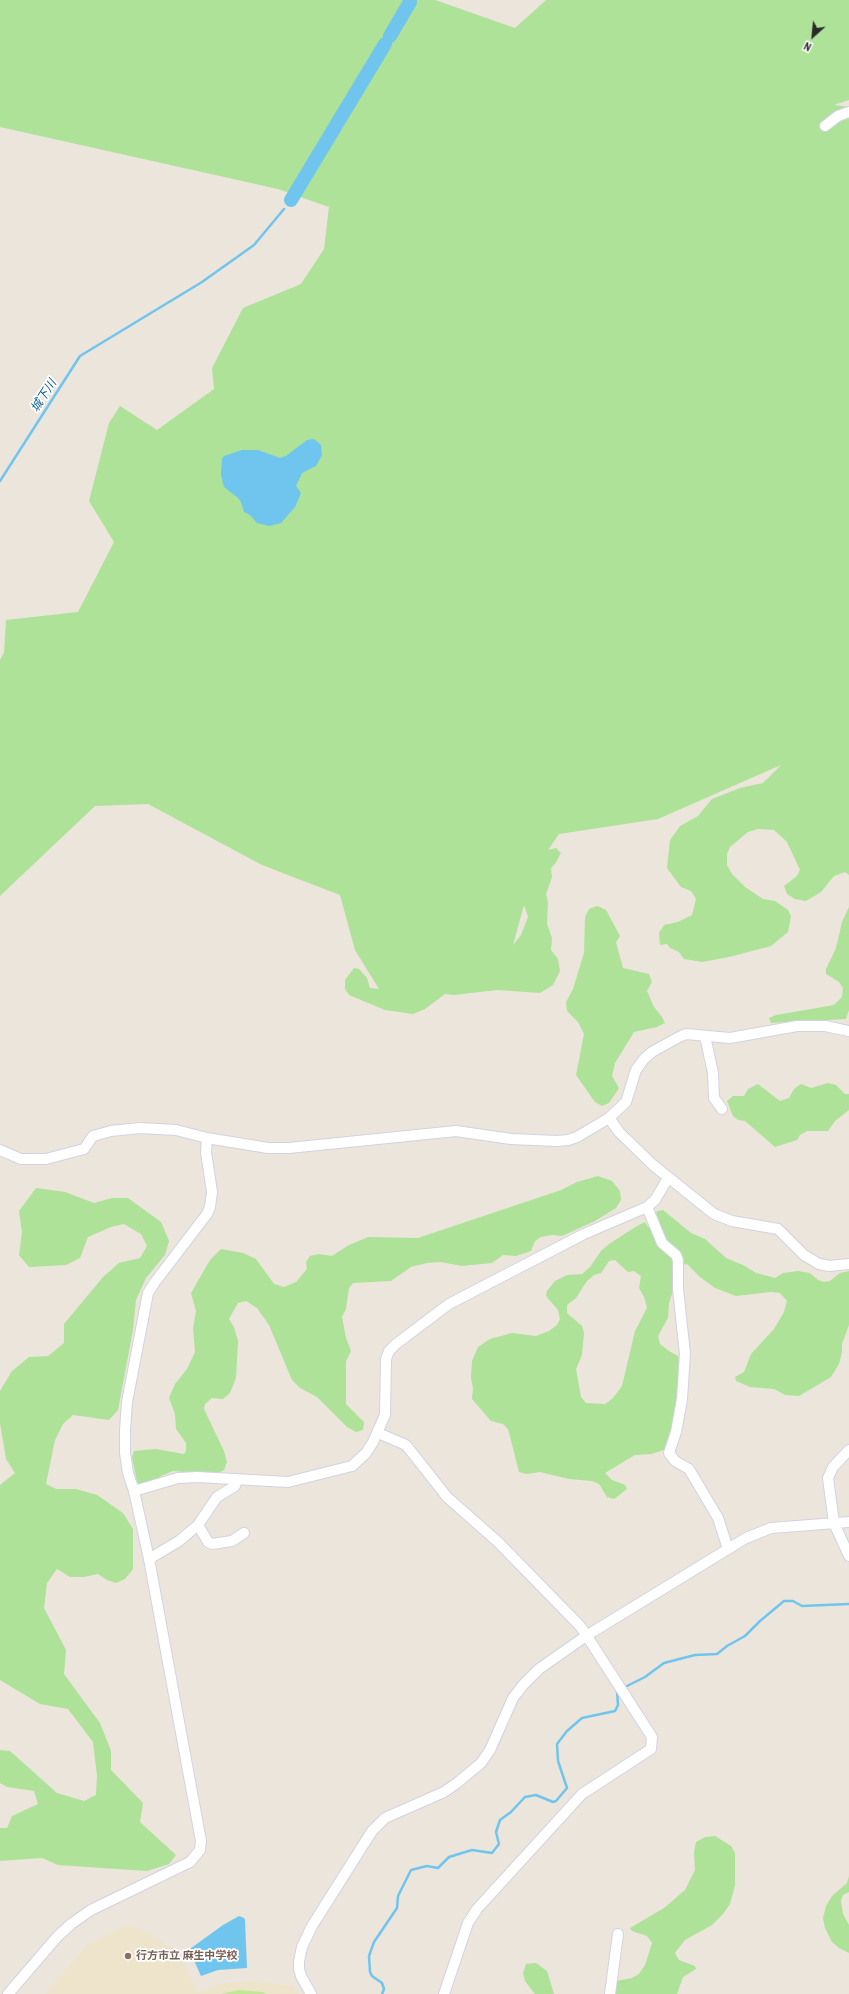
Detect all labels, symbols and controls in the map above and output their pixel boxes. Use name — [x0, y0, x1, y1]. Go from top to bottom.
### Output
north arrow — [793, 16, 833, 56]
text: N — [801, 39, 814, 54]
water label: 城下川 — [28, 377, 60, 415]
place label: 行方市立 麻生中学校 — [136, 1949, 238, 1963]
marker: 行方市立 麻生中学校 — [123, 1951, 133, 1961]

